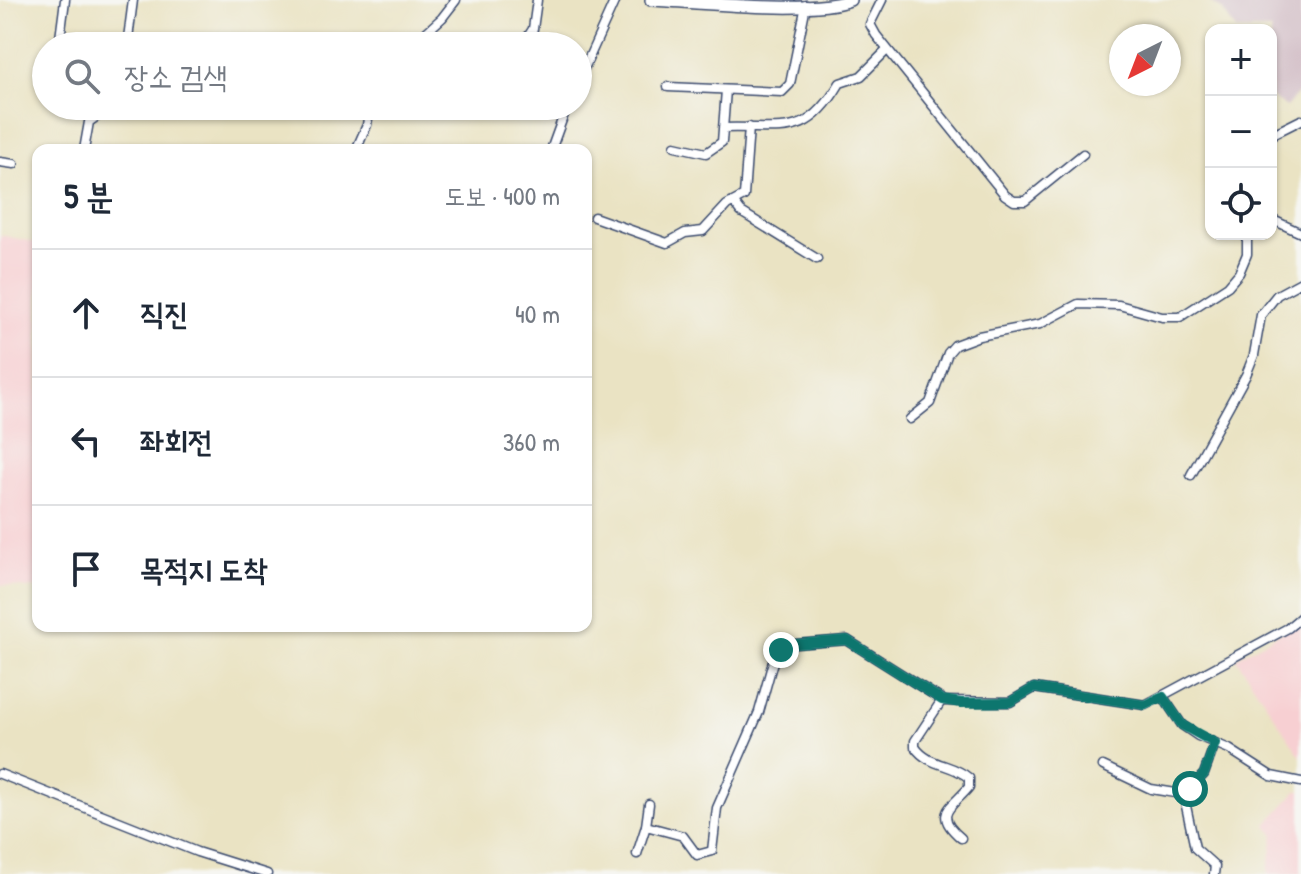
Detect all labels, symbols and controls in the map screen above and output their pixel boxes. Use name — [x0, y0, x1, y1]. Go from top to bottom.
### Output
north arrow — [1109, 24, 1181, 96]
map controls — [1205, 24, 1277, 240]
button: + — [1205, 24, 1277, 96]
search box — [32, 32, 592, 120]
icon: search — [60, 54, 104, 98]
text: 장소 검색 — [124, 56, 227, 96]
button: − — [1205, 96, 1277, 168]
button: locate — [1205, 168, 1277, 240]
text: 5 분 — [64, 173, 114, 219]
text: 도보 · 400 m — [444, 178, 560, 213]
icon: ahead — [64, 291, 108, 335]
text: 직진 — [140, 293, 188, 333]
text: 40 m — [515, 296, 560, 331]
icon: left — [64, 419, 108, 463]
text: 좌회전 — [140, 421, 212, 461]
text: 360 m — [503, 424, 560, 459]
icon: arrive — [64, 547, 108, 591]
text: 목적지 도착 — [140, 549, 268, 589]
route end — [763, 632, 799, 668]
route start — [1172, 771, 1208, 807]

